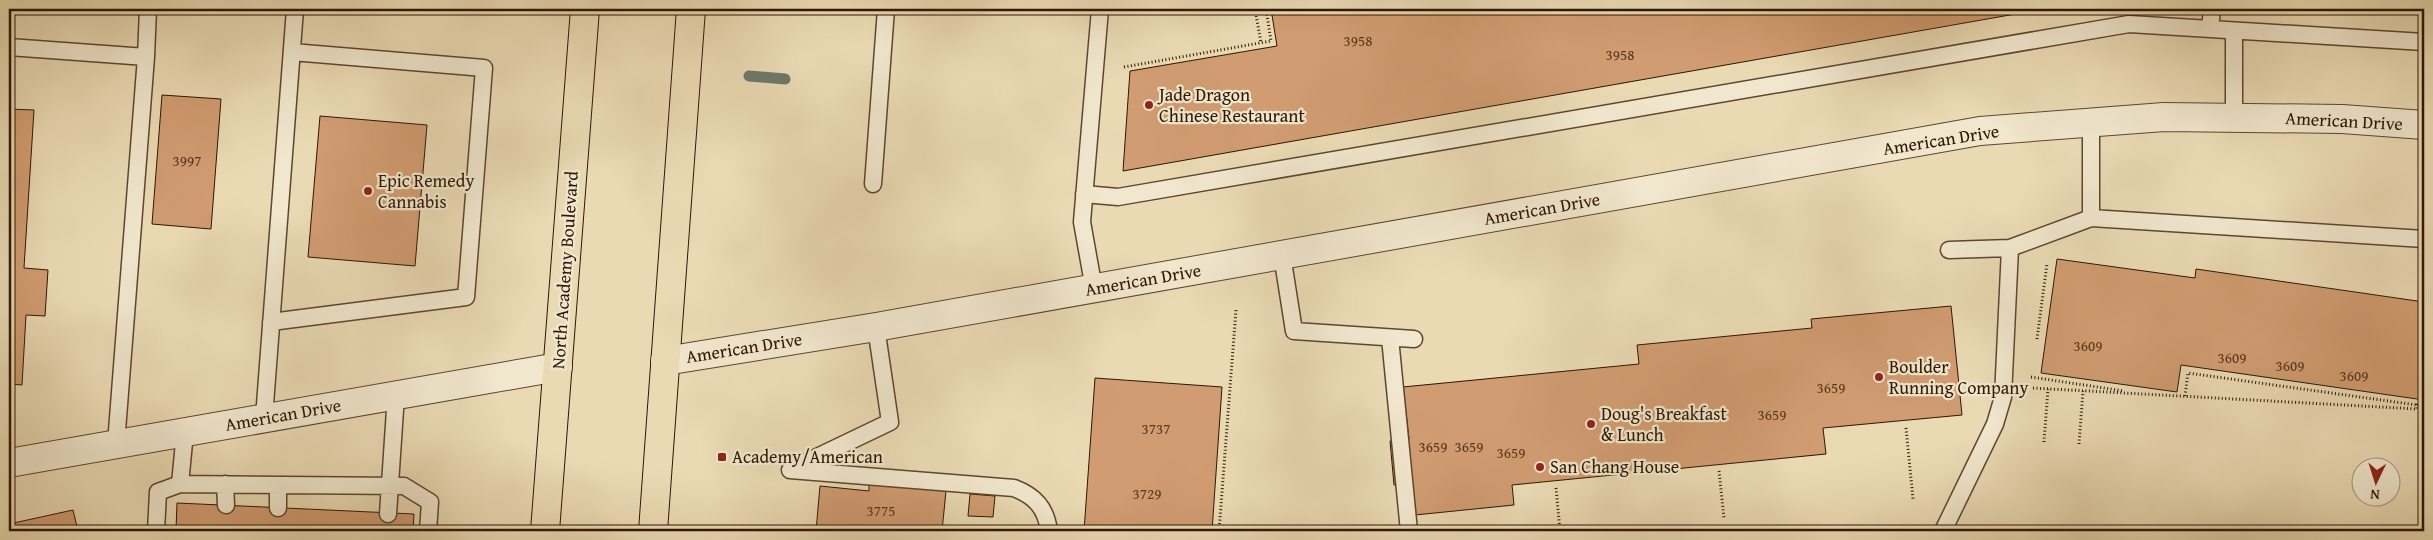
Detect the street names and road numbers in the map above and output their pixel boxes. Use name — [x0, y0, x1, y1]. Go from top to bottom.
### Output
street label: American Drive — [2285, 104, 2403, 137]
street label: American Drive — [1881, 117, 2001, 162]
street label: North Academy Boulevard — [544, 170, 585, 370]
street label: American Drive — [1482, 185, 1602, 232]
street label: American Drive — [1083, 256, 1203, 303]
street label: American Drive — [684, 325, 804, 370]
street label: American Drive — [223, 391, 343, 438]

